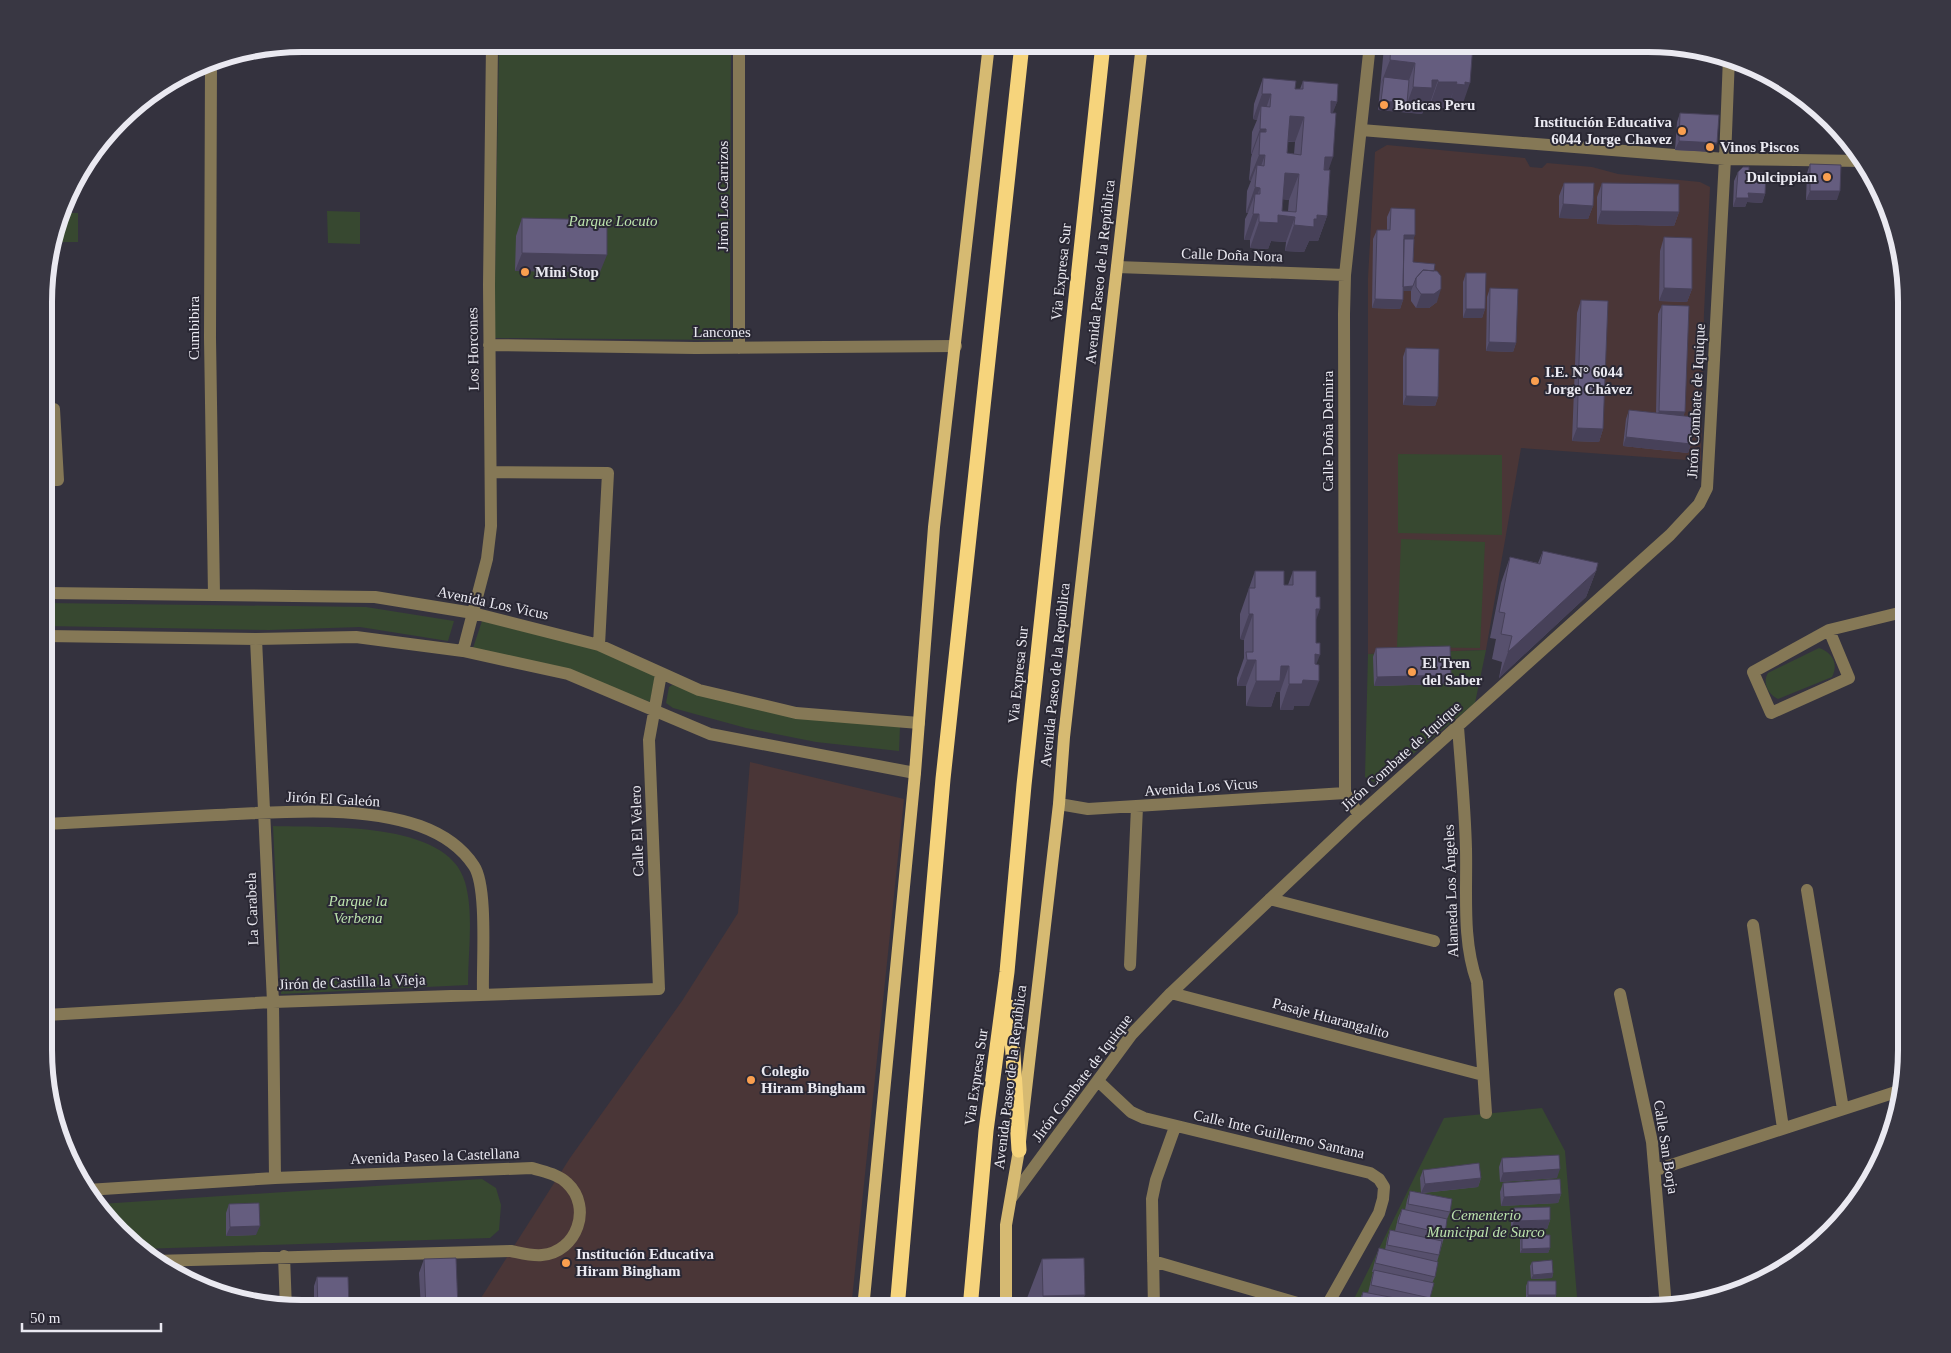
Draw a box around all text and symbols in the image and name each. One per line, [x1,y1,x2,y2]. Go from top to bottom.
place label: Boticas Peru [1394,97,1475,113]
marker: Boticas Peru [1378,99,1390,111]
place label: Institución Educativa 6044 Jorge Chavez [1534,114,1672,147]
marker: Institución Educativa 6044 Jorge Chavez [1676,125,1688,137]
place label: Vinos Piscos [1720,139,1799,155]
street label: Jirón Los Carrizos [715,140,731,251]
marker: Vinos Piscos [1704,141,1716,153]
place label: Dulcippian [1746,169,1818,185]
marker: Dulcippian [1821,171,1833,183]
street label: Avenida Paseo de la República [1082,179,1118,365]
park label: Parque Locuto [567,213,658,229]
street label: Via Expresa Sur [1048,223,1074,321]
street label: Calle Doña Nora [1181,245,1283,265]
place label: Mini Stop [535,264,599,280]
marker: Mini Stop [519,266,531,278]
street label: Cumbibira [186,296,202,360]
street label: Los Horcones [464,307,482,391]
street label: Jirón Combate de Iquique [1684,323,1708,479]
street label: Lancones [693,324,751,340]
place label: I.E. N° 6044 Jorge Chávez [1545,364,1632,397]
street label: Calle Doña Delmira [1320,370,1336,491]
marker: I.E. N° 6044 Jorge Chávez [1529,375,1541,387]
street label: Avenida Paseo de la República [1037,582,1073,768]
street label: Avenida Los Vicus [436,583,550,623]
street label: Via Expresa Sur [1005,626,1031,724]
place label: El Tren del Saber [1422,655,1483,688]
marker: El Tren del Saber [1406,666,1418,678]
street label: Jirón Combate de Iquique [1338,698,1464,814]
street label: Avenida Los Vicus [1144,775,1258,799]
street label: Calle El Velero [627,785,647,877]
street label: Jirón El Galeón [286,789,381,809]
street label: Alameda Los Ángeles [1441,824,1461,958]
street label: La Carabela [243,872,261,946]
park label: Parque la Verbena [327,893,388,926]
street label: Jirón de Castilla la Vieja [278,971,426,993]
street label: Avenida Paseo de la República [991,984,1029,1170]
street label: Pasaje Huarangalito [1271,995,1391,1041]
street label: Jirón Combate de Iquique [1029,1011,1135,1145]
street label: Via Expresa Sur [961,1028,991,1126]
place label: Colegio Hiram Bingham [761,1063,866,1096]
marker: Colegio Hiram Bingham [745,1074,757,1086]
street label: Calle San Borja [1651,1099,1681,1195]
street label: Calle Inte Guillermo Santana [1192,1106,1367,1162]
street label: Avenida Paseo la Castellana [350,1145,520,1167]
park label: Cementerio Municipal de Surco [1426,1207,1545,1240]
place label: Institución Educativa Hiram Bingham [576,1246,714,1279]
marker: Institución Educativa Hiram Bingham [560,1257,572,1269]
scale bar [22,1300,161,1332]
text: 50 m [30,1310,61,1326]

